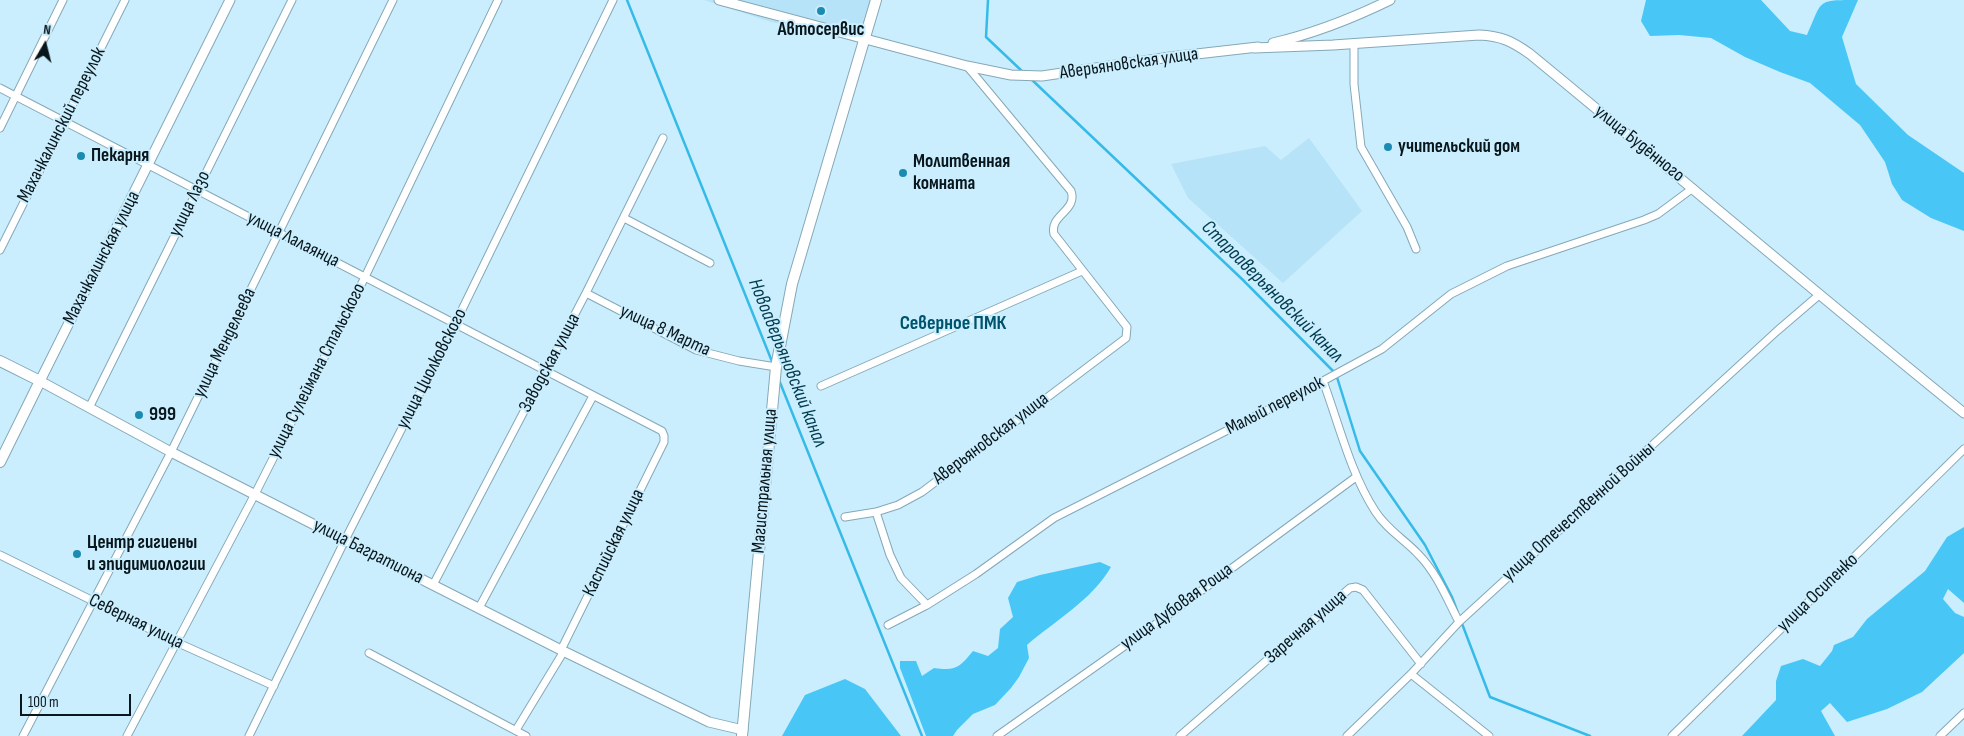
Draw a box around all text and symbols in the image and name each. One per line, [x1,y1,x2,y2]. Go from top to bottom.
marker: Автосервис [815,5,827,17]
place label: Автосервис [778,19,864,41]
north arrow [20,20,70,70]
text: N [42,21,52,39]
street label: Аверьяновская улица [1058,43,1200,85]
street label: Махачкалинский переулок [13,44,111,206]
street label: улица Будённого [1589,101,1689,187]
place label: учительский дом [1398,136,1520,158]
marker: учительский дом [1382,141,1394,153]
place label: Пекарня [91,145,149,167]
marker: Пекарня [75,150,87,162]
place label: Молитвенная комната [913,151,1010,195]
street label: улица Лазо [164,167,216,241]
marker: Молитвенная комната [897,167,909,179]
street label: Махачкалинская улица [58,187,146,329]
street label: улица Лалаянца [243,207,343,273]
water label: Староаверьяновский канал [1196,216,1348,368]
water label: Новоаверьяновский канал [742,275,832,451]
street label: улица Сулеймана Стальского [263,280,371,462]
street label: улица Менделеева [189,284,261,402]
street label: улица 8 Марта [616,300,714,362]
street label: улица Циолковского [392,305,472,433]
street label: Заводская улица [514,310,586,416]
district label: Северное ПМК [900,312,1006,336]
street label: Малый переулок [1222,372,1328,440]
street label: Аверьяновская улица [928,388,1054,490]
place label: 999 [149,404,176,426]
street label: Магистральная улица [747,408,783,554]
marker: 999 [133,409,145,421]
street label: улица Отечественной Войны [1498,437,1660,587]
street label: Каспийская улица [578,485,650,601]
street label: улица Багратиона [309,514,427,590]
place label: Центр гигиены и эпидимиологии [87,532,206,576]
marker: Центр гигиены и эпидимиологии [71,548,83,560]
street label: улица Осипенко [1773,549,1863,637]
street label: улица Дубовая Роща [1116,559,1238,655]
street label: Заречная улица [1260,585,1352,669]
street label: Северная улица [85,589,187,655]
scale bar [22,684,134,716]
text: 100 m [28,693,59,712]

